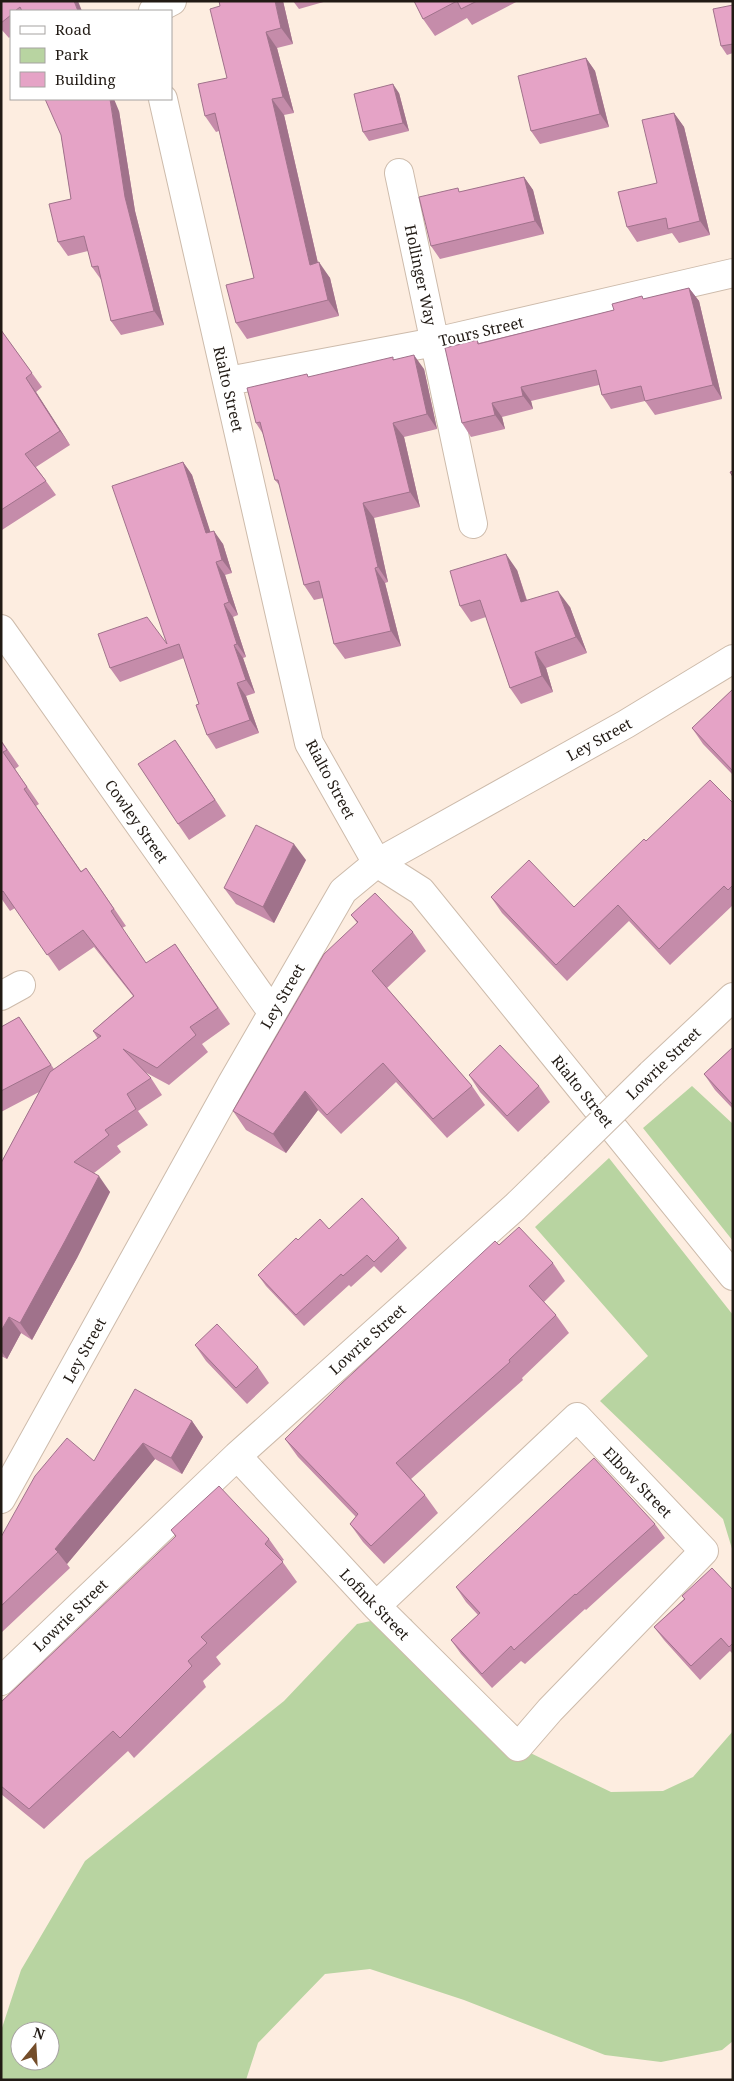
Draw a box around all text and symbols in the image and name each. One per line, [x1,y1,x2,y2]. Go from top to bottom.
legend [10,10,172,100]
text: Road [55,19,91,39]
text: Park [55,44,89,64]
text: Building [55,69,116,89]
street label: Hollinger Way [401,223,442,328]
street label: Tours Street [437,312,525,350]
street label: Rialto Street [209,344,249,434]
street label: Ley Street [563,713,635,765]
street label: Rialto Street [302,736,360,822]
street label: Cowley Street [101,775,173,867]
street label: Ley Street [255,960,309,1032]
street label: Lowrie Street [621,1022,705,1104]
street label: Rialto Street [548,1051,618,1131]
street label: Lowrie Street [324,1299,410,1379]
street label: Ley Street [58,1314,110,1386]
street label: Elbow Street [599,1442,677,1522]
street label: Lofink Street [336,1564,414,1644]
street label: Lowrie Street [28,1574,112,1656]
north arrow [10,2021,60,2071]
text: N [31,2022,47,2044]

